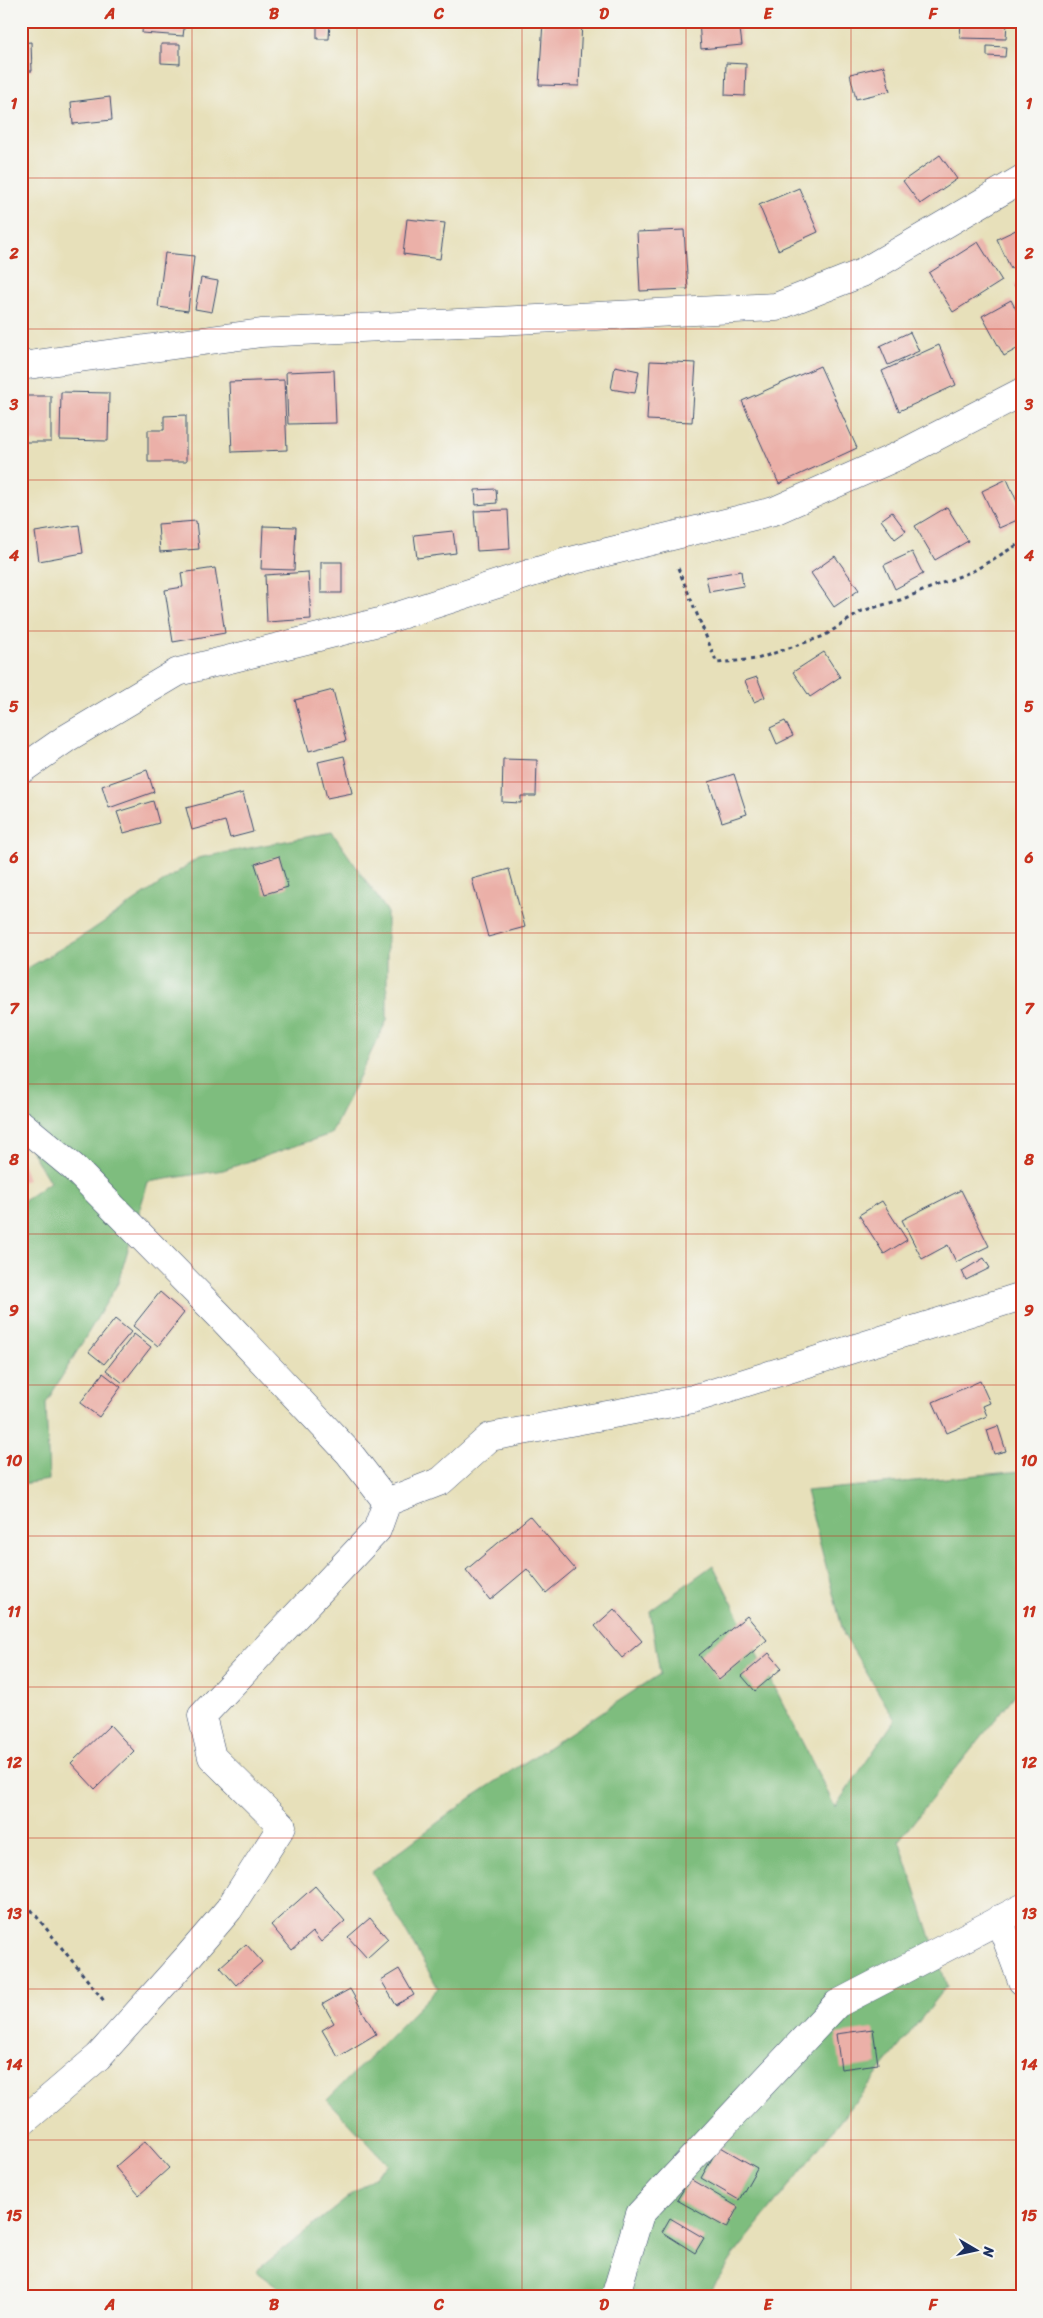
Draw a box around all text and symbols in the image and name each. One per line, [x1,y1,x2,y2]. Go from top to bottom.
text: A [104,0,115,28]
text: B [269,0,280,28]
text: C [433,0,445,28]
text: D [599,0,609,28]
text: E [764,0,774,28]
text: F [928,0,939,28]
text: 1 [11,89,18,118]
text: 1 [1026,89,1033,118]
text: 2 [8,239,19,268]
text: 2 [1023,239,1034,268]
text: 3 [9,390,19,419]
text: 3 [1024,390,1034,419]
text: 4 [8,541,19,570]
text: 4 [1023,541,1034,570]
text: 5 [9,692,19,721]
text: 5 [1024,692,1034,721]
text: 6 [8,843,19,872]
text: 6 [1023,843,1034,872]
text: 7 [9,994,20,1023]
text: 7 [1024,994,1035,1023]
text: 8 [8,1145,19,1174]
text: 8 [1023,1145,1034,1174]
text: 9 [9,1296,19,1325]
text: 9 [1024,1296,1034,1325]
text: 10 [6,1446,22,1475]
text: 10 [1021,1446,1037,1475]
text: 11 [7,1597,21,1626]
text: 11 [1022,1597,1036,1626]
text: 12 [6,1748,23,1777]
text: 12 [1021,1748,1038,1777]
text: 13 [6,1899,22,1928]
text: 13 [1021,1899,1037,1928]
text: 14 [6,2050,22,2079]
text: 14 [1021,2050,1037,2079]
text: 15 [6,2201,23,2230]
text: 15 [1021,2201,1038,2230]
north arrow [950,2226,1000,2276]
text: N [975,2244,1002,2259]
text: A [104,2290,115,2318]
text: B [269,2290,280,2318]
text: C [433,2290,445,2318]
text: D [599,2290,609,2318]
text: E [764,2290,774,2318]
text: F [928,2290,939,2318]

